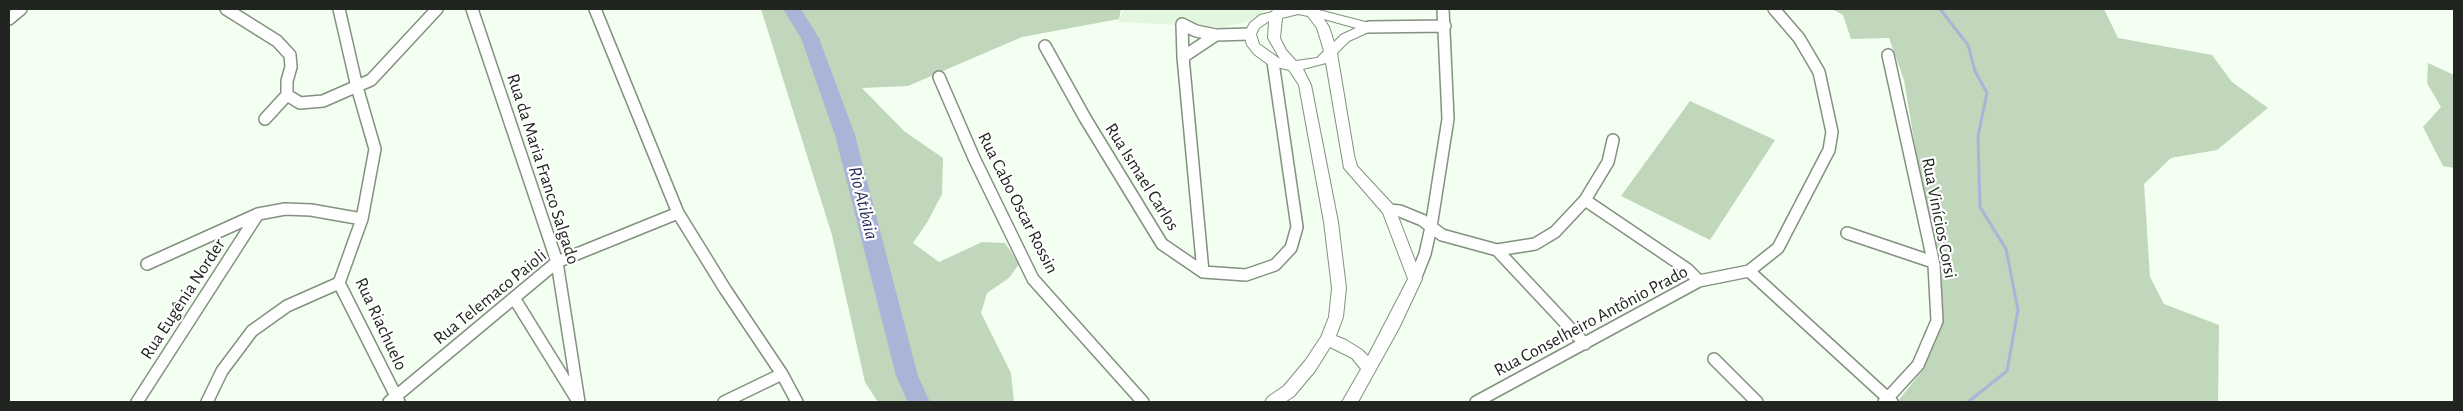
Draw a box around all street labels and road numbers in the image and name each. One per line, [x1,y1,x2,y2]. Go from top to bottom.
street label: Rua da Maria Franco Salgado [502,71,584,267]
street label: Rua Ismael Carlos [1100,119,1184,235]
street label: Rua Cabo Oscar Rossin [973,129,1063,277]
street label: Rua Vinícios Corsi [1917,156,1961,280]
street label: Rua Eugênia Norder [136,235,230,363]
street label: Rua Telemaco Paioli [429,245,551,349]
street label: Rua Conselheiro Antônio Prado [1490,261,1692,381]
street label: Rua Riachuelo [350,274,412,374]

